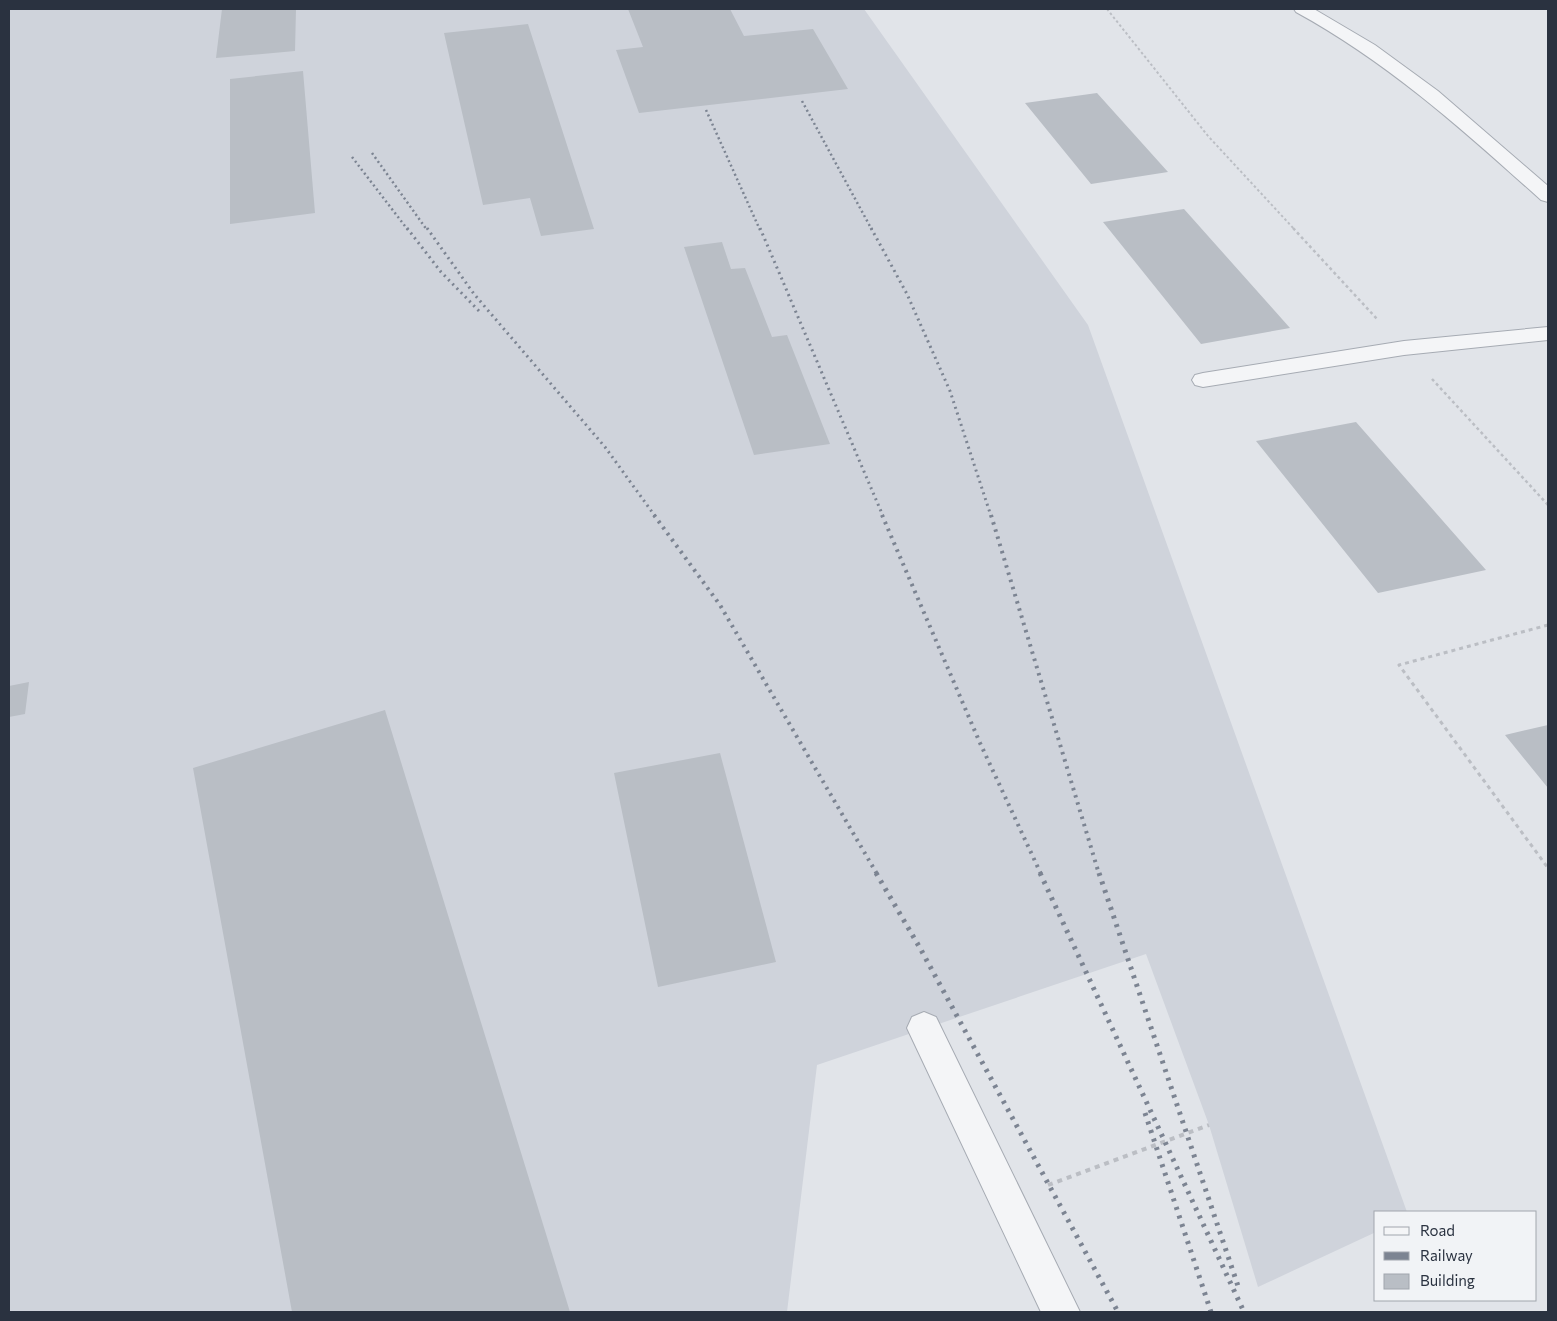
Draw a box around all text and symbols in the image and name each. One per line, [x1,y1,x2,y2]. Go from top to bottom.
legend [1374,1211,1537,1301]
text: Road [1420,1221,1455,1239]
text: Railway [1420,1246,1473,1264]
text: Building [1420,1271,1475,1289]

